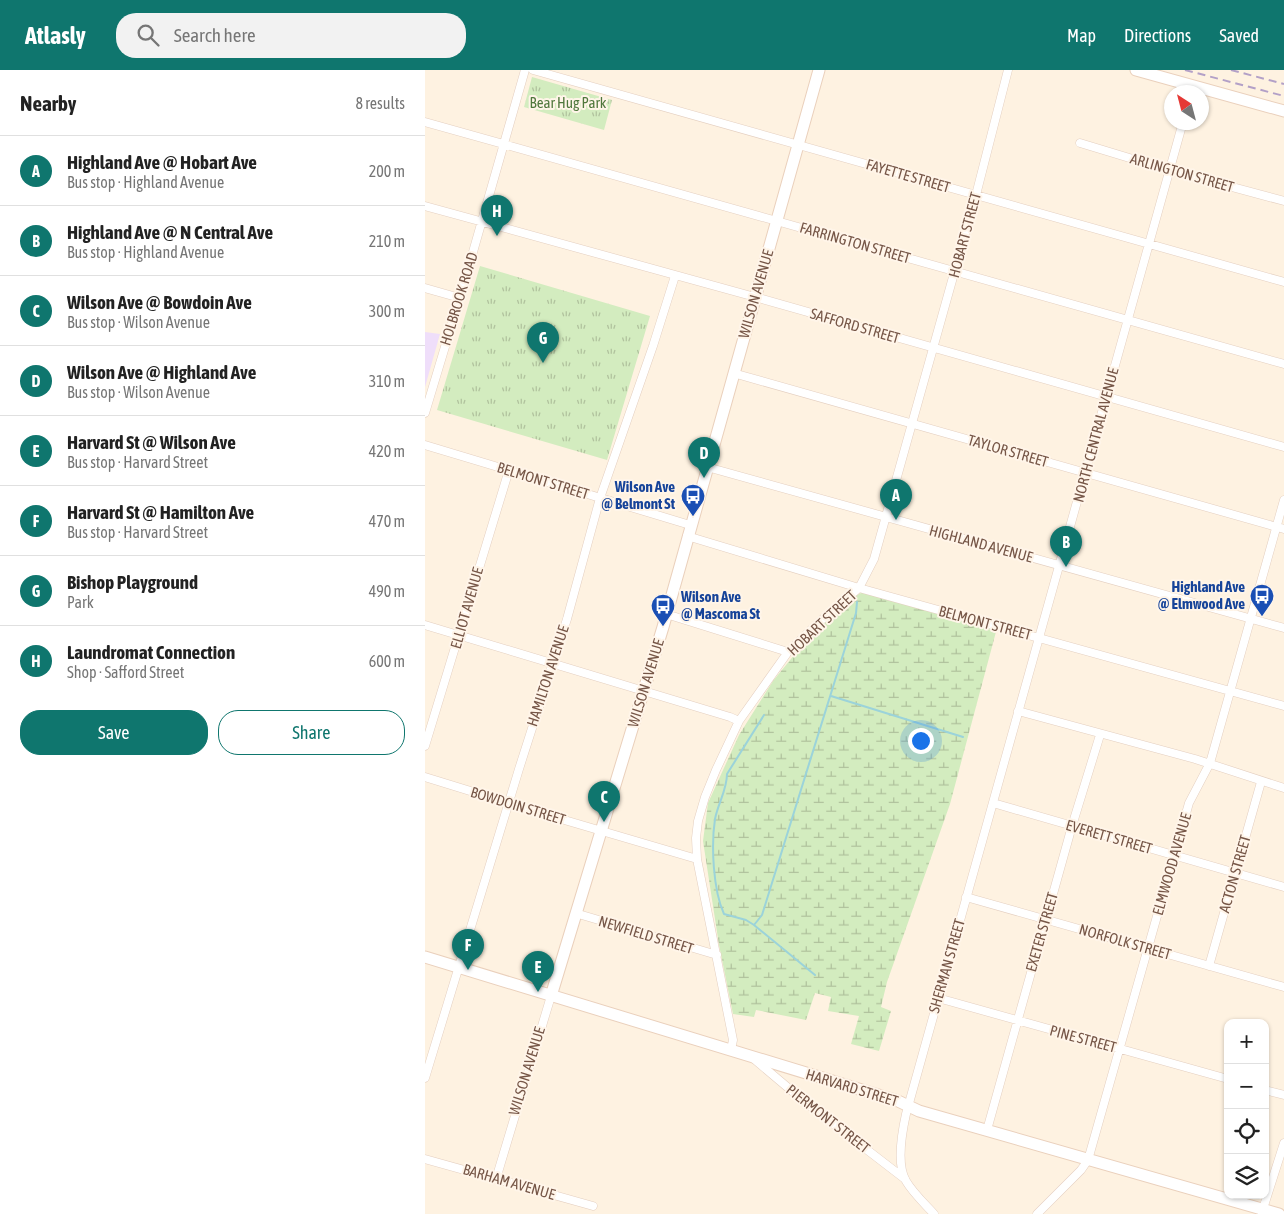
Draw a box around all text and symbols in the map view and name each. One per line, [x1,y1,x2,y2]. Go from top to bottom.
search box [116,13,466,58]
icon: search [134,21,162,49]
text: Atlasly [25,22,86,49]
text: Search here [174,24,256,46]
text: Map [1067,25,1096,46]
text: Directions [1124,25,1191,46]
text: Saved [1219,25,1259,46]
north arrow [1164,85,1209,130]
text: Nearby [20,91,76,115]
text: 8 results [355,94,405,112]
park label: Bear Hug Park [530,94,607,111]
street label: ARLINGTON STREET [1128,150,1236,196]
text: Highland Ave @ Hobart Ave [67,151,257,173]
street label: FAYETTE STREET [864,155,953,196]
text: A [32,162,40,180]
text: 200 m [369,162,405,180]
text: Bus stop · Highland Avenue [67,173,224,191]
street label: HOBART STREET [945,190,984,279]
pin: H [481,195,513,236]
street label: FARRINGTON STREET [798,219,913,267]
text: Highland Ave @ N Central Ave [67,221,273,243]
text: B [32,232,40,250]
text: 210 m [369,232,405,250]
text: Bus stop · Highland Avenue [67,243,224,261]
street label: WILSON AVENUE [735,247,776,340]
street label: HOLBROOK ROAD [436,250,481,347]
text: Wilson Ave @ Bowdoin Ave [67,291,252,313]
text: C [32,302,40,320]
text: 300 m [369,302,405,320]
street label: SAFFORD STREET [808,305,902,347]
text: Bus stop · Wilson Avenue [67,313,210,331]
pin: G [527,322,559,363]
text: Wilson Ave @ Highland Ave [67,361,256,383]
street label: NORTH CENTRAL AVENUE [1069,365,1122,504]
text: D [32,372,40,390]
text: 310 m [369,372,405,390]
text: Bus stop · Wilson Avenue [67,383,210,401]
text: Harvard St @ Wilson Ave [67,431,236,453]
street label: TAYLOR STREET [966,431,1051,470]
pin: D [688,437,720,478]
text: E [33,442,39,460]
text: 420 m [369,442,405,460]
text: Bus stop · Harvard Street [67,453,208,471]
street label: BELMONT STREET [495,458,592,503]
place label: Wilson Ave @ Belmont St [601,478,676,512]
pin: A [880,479,912,520]
bus stop icon: Wilson Ave @ Belmont St [680,483,706,517]
text: Harvard St @ Hamilton Ave [67,501,254,523]
text: F [33,512,39,530]
text: 470 m [369,512,405,530]
street label: HIGHLAND AVENUE [927,522,1035,566]
text: Bus stop · Harvard Street [67,523,208,541]
pin: B [1050,526,1082,567]
street label: ELLIOT AVENUE [447,565,486,650]
text: Bishop Playground [67,571,198,593]
place label: Highland Ave @ Elmwood Ave [1158,578,1245,612]
text: G [32,582,40,600]
text: 490 m [369,582,405,600]
bus stop icon: Highland Ave @ Elmwood Ave [1249,583,1275,617]
street label: HOBART STREET [784,586,860,659]
place label: Wilson Ave @ Mascoma St [680,588,761,622]
text: Park [67,593,94,611]
bus stop icon: Wilson Ave @ Mascoma St [650,593,676,627]
street label: BELMONT STREET [937,602,1034,643]
street label: HAMILTON AVENUE [523,623,572,729]
street label: WILSON AVENUE [624,636,667,729]
text: Laundromat Connection [67,641,235,663]
text: H [31,652,41,670]
text: 600 m [369,652,405,670]
text: Shop · Safford Street [67,663,184,681]
button: Save [20,710,208,755]
button: Share [218,710,405,755]
your location [908,728,934,754]
pin: C [588,781,620,822]
street label: BOWDOIN STREET [469,783,568,828]
street label: ELMWOOD AVENUE [1149,810,1194,917]
street label: EVERETT STREET [1064,816,1155,857]
street label: ACTON STREET [1215,833,1254,915]
street label: EXETER STREET [1022,890,1061,974]
street label: NEWFIELD STREET [597,912,696,957]
street label: SHERMAN STREET [925,917,968,1015]
street label: NORFOLK STREET [1077,920,1173,963]
pin: F [452,929,484,970]
pin: E [522,951,554,992]
map controls [1224,1019,1269,1199]
button: + [1224,1019,1269,1064]
street label: PINE STREET [1048,1021,1119,1056]
street label: WILSON AVENUE [505,1024,548,1117]
button: − [1224,1064,1269,1109]
street label: HARVARD STREET [804,1065,901,1110]
street label: PIERMONT STREET [783,1081,874,1157]
button: locate [1224,1109,1269,1154]
button: layers [1224,1154,1269,1199]
street label: BARHAM AVENUE [461,1160,558,1203]

